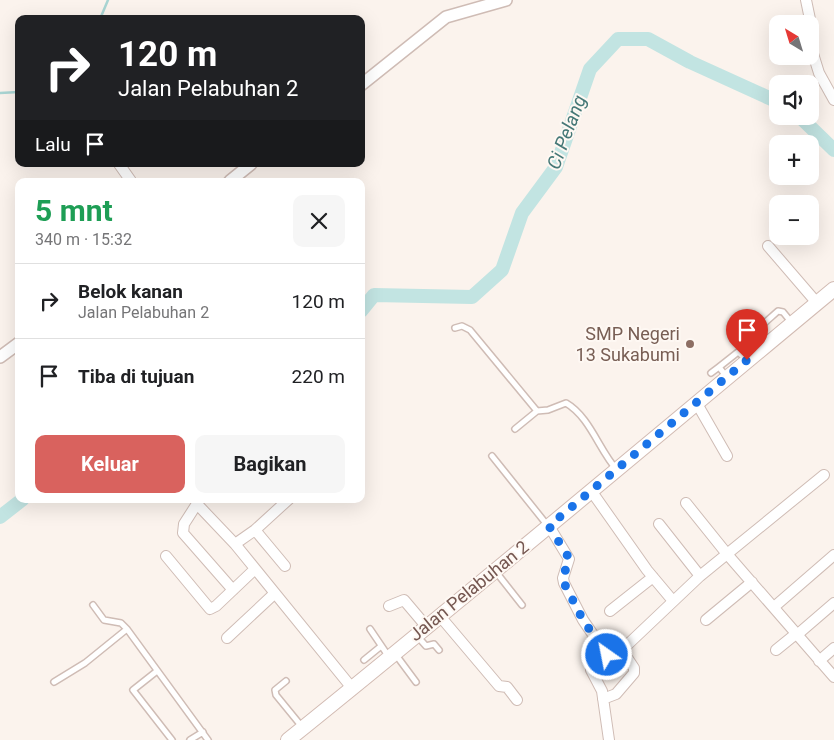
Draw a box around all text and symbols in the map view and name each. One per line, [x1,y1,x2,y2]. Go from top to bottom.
north arrow [769,15,819,65]
map controls [769,15,819,245]
text: 120 m [118,34,217,75]
icon: right [35,35,100,100]
button: sound [769,75,819,125]
text: Jalan Pelabuhan 2 [118,76,298,101]
water label: Ci Pelang [542,92,591,172]
icon: arrive [81,130,109,158]
text: Lalu [35,133,71,156]
button: + [769,135,819,185]
text: 5 mnt [35,193,113,228]
button: close [293,195,345,247]
button: − [769,195,819,245]
text: 340 m · 15:32 [35,230,132,249]
text: Belok kanan [78,280,183,303]
icon: right [35,287,63,315]
text: 120 m [292,290,345,313]
text: Jalan Pelabuhan 2 [78,303,209,322]
pin [726,309,768,360]
icon: arrive [733,316,761,344]
place label: SMP Negeri 13 Sukabumi [576,323,680,365]
marker: SMP Negeri 13 Sukabumi [684,338,696,350]
icon: arrive [35,362,63,390]
text: Tiba di tujuan [78,365,194,388]
text: 220 m [292,365,345,388]
button: Keluar [35,435,185,493]
button: Bagikan [195,435,345,493]
street label: Jalan Pelabuhan 2 [405,536,533,645]
position arrow [580,628,632,680]

